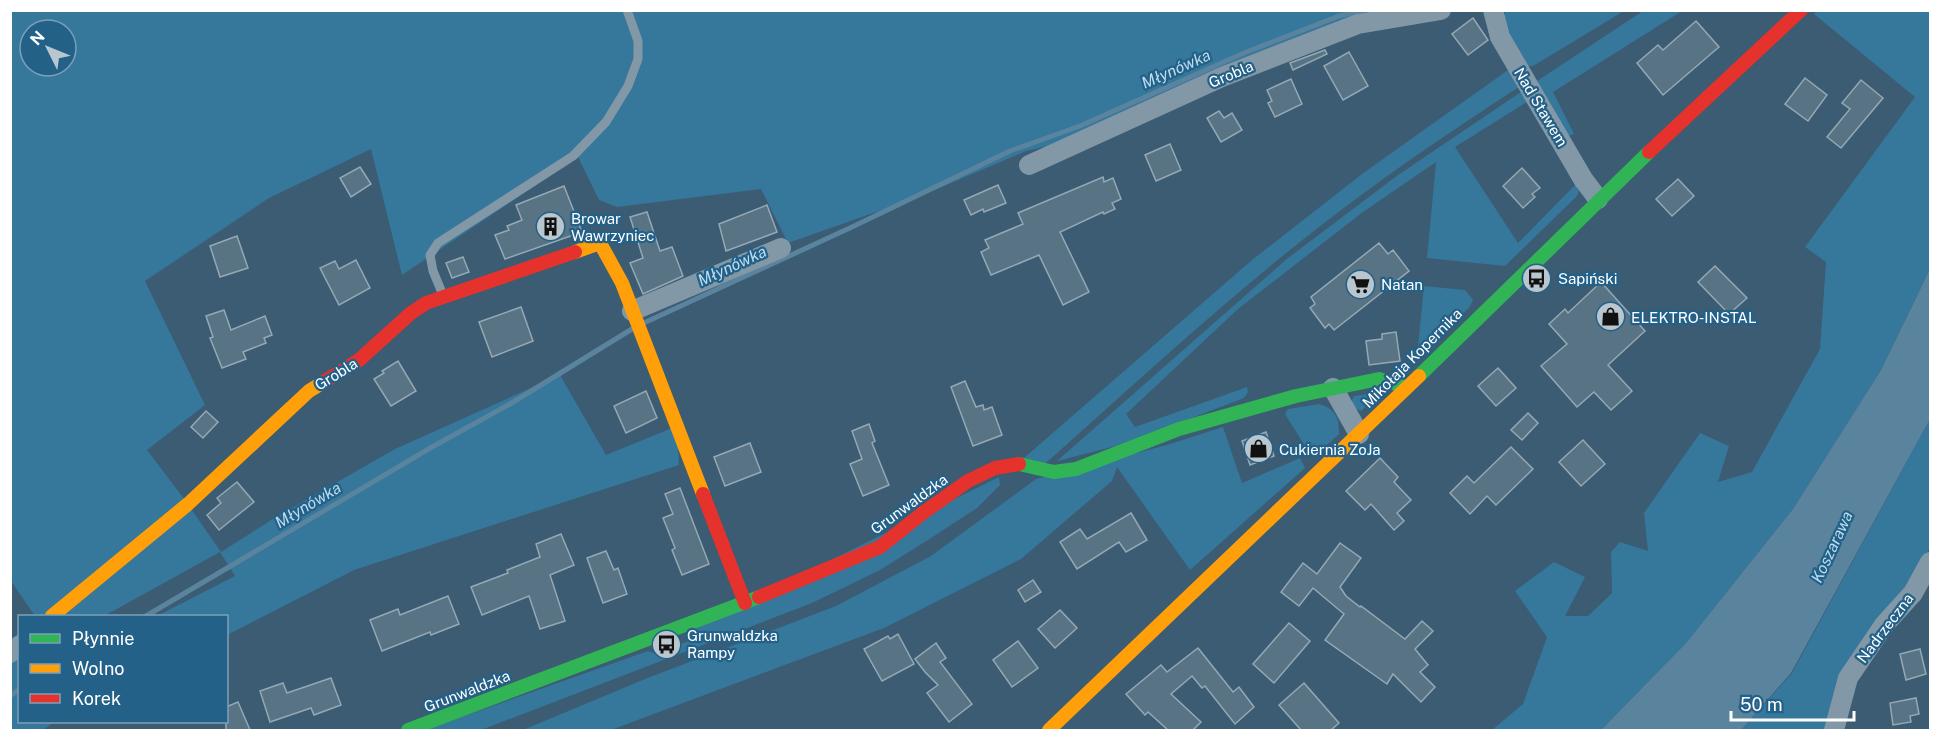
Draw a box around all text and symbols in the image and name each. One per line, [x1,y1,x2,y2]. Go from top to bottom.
north arrow [18,18,78,78]
text: N [26,27,49,49]
water label: Młynówka [1138,45,1214,93]
street label: Grobla [1206,57,1256,91]
street label: Nad Stawem [1511,65,1571,149]
place label: Browar Wawrzyniec [571,210,655,244]
building icon: Browar Wawrzyniec [534,211,566,243]
water label: Młynówka [695,242,769,290]
bus stop icon: Sapiński [1521,262,1553,294]
supermarket icon: Natan [1344,268,1376,300]
place label: Sapiński [1558,270,1617,287]
place label: Natan [1381,276,1423,293]
shop icon: ELEKTRO-INSTAL [1594,301,1626,333]
street label: Mikołaja Kopernika [1359,305,1465,411]
place label: ELEKTRO-INSTAL [1631,309,1757,326]
street label: Grobla [312,354,360,394]
shop icon: Cukiernia ZoJa [1242,433,1274,465]
place label: Cukiernia ZoJa [1279,441,1381,458]
street label: Grunwaldzka [867,470,951,538]
water label: Młynówka [272,478,344,532]
water label: Koszarawa [1807,508,1857,586]
street label: Nadrzeczna [1853,590,1917,666]
legend [18,615,228,723]
place label: Grunwaldzka Rampy [687,627,778,661]
text: Płynnie [72,628,135,649]
bus stop icon: Grunwaldzka Rampy [650,628,682,660]
text: Wolno [72,658,124,679]
street label: Grunwaldzka [422,667,512,715]
scale bar [1731,684,1854,722]
text: Korek [72,688,121,709]
text: 50 m [1740,694,1783,715]

